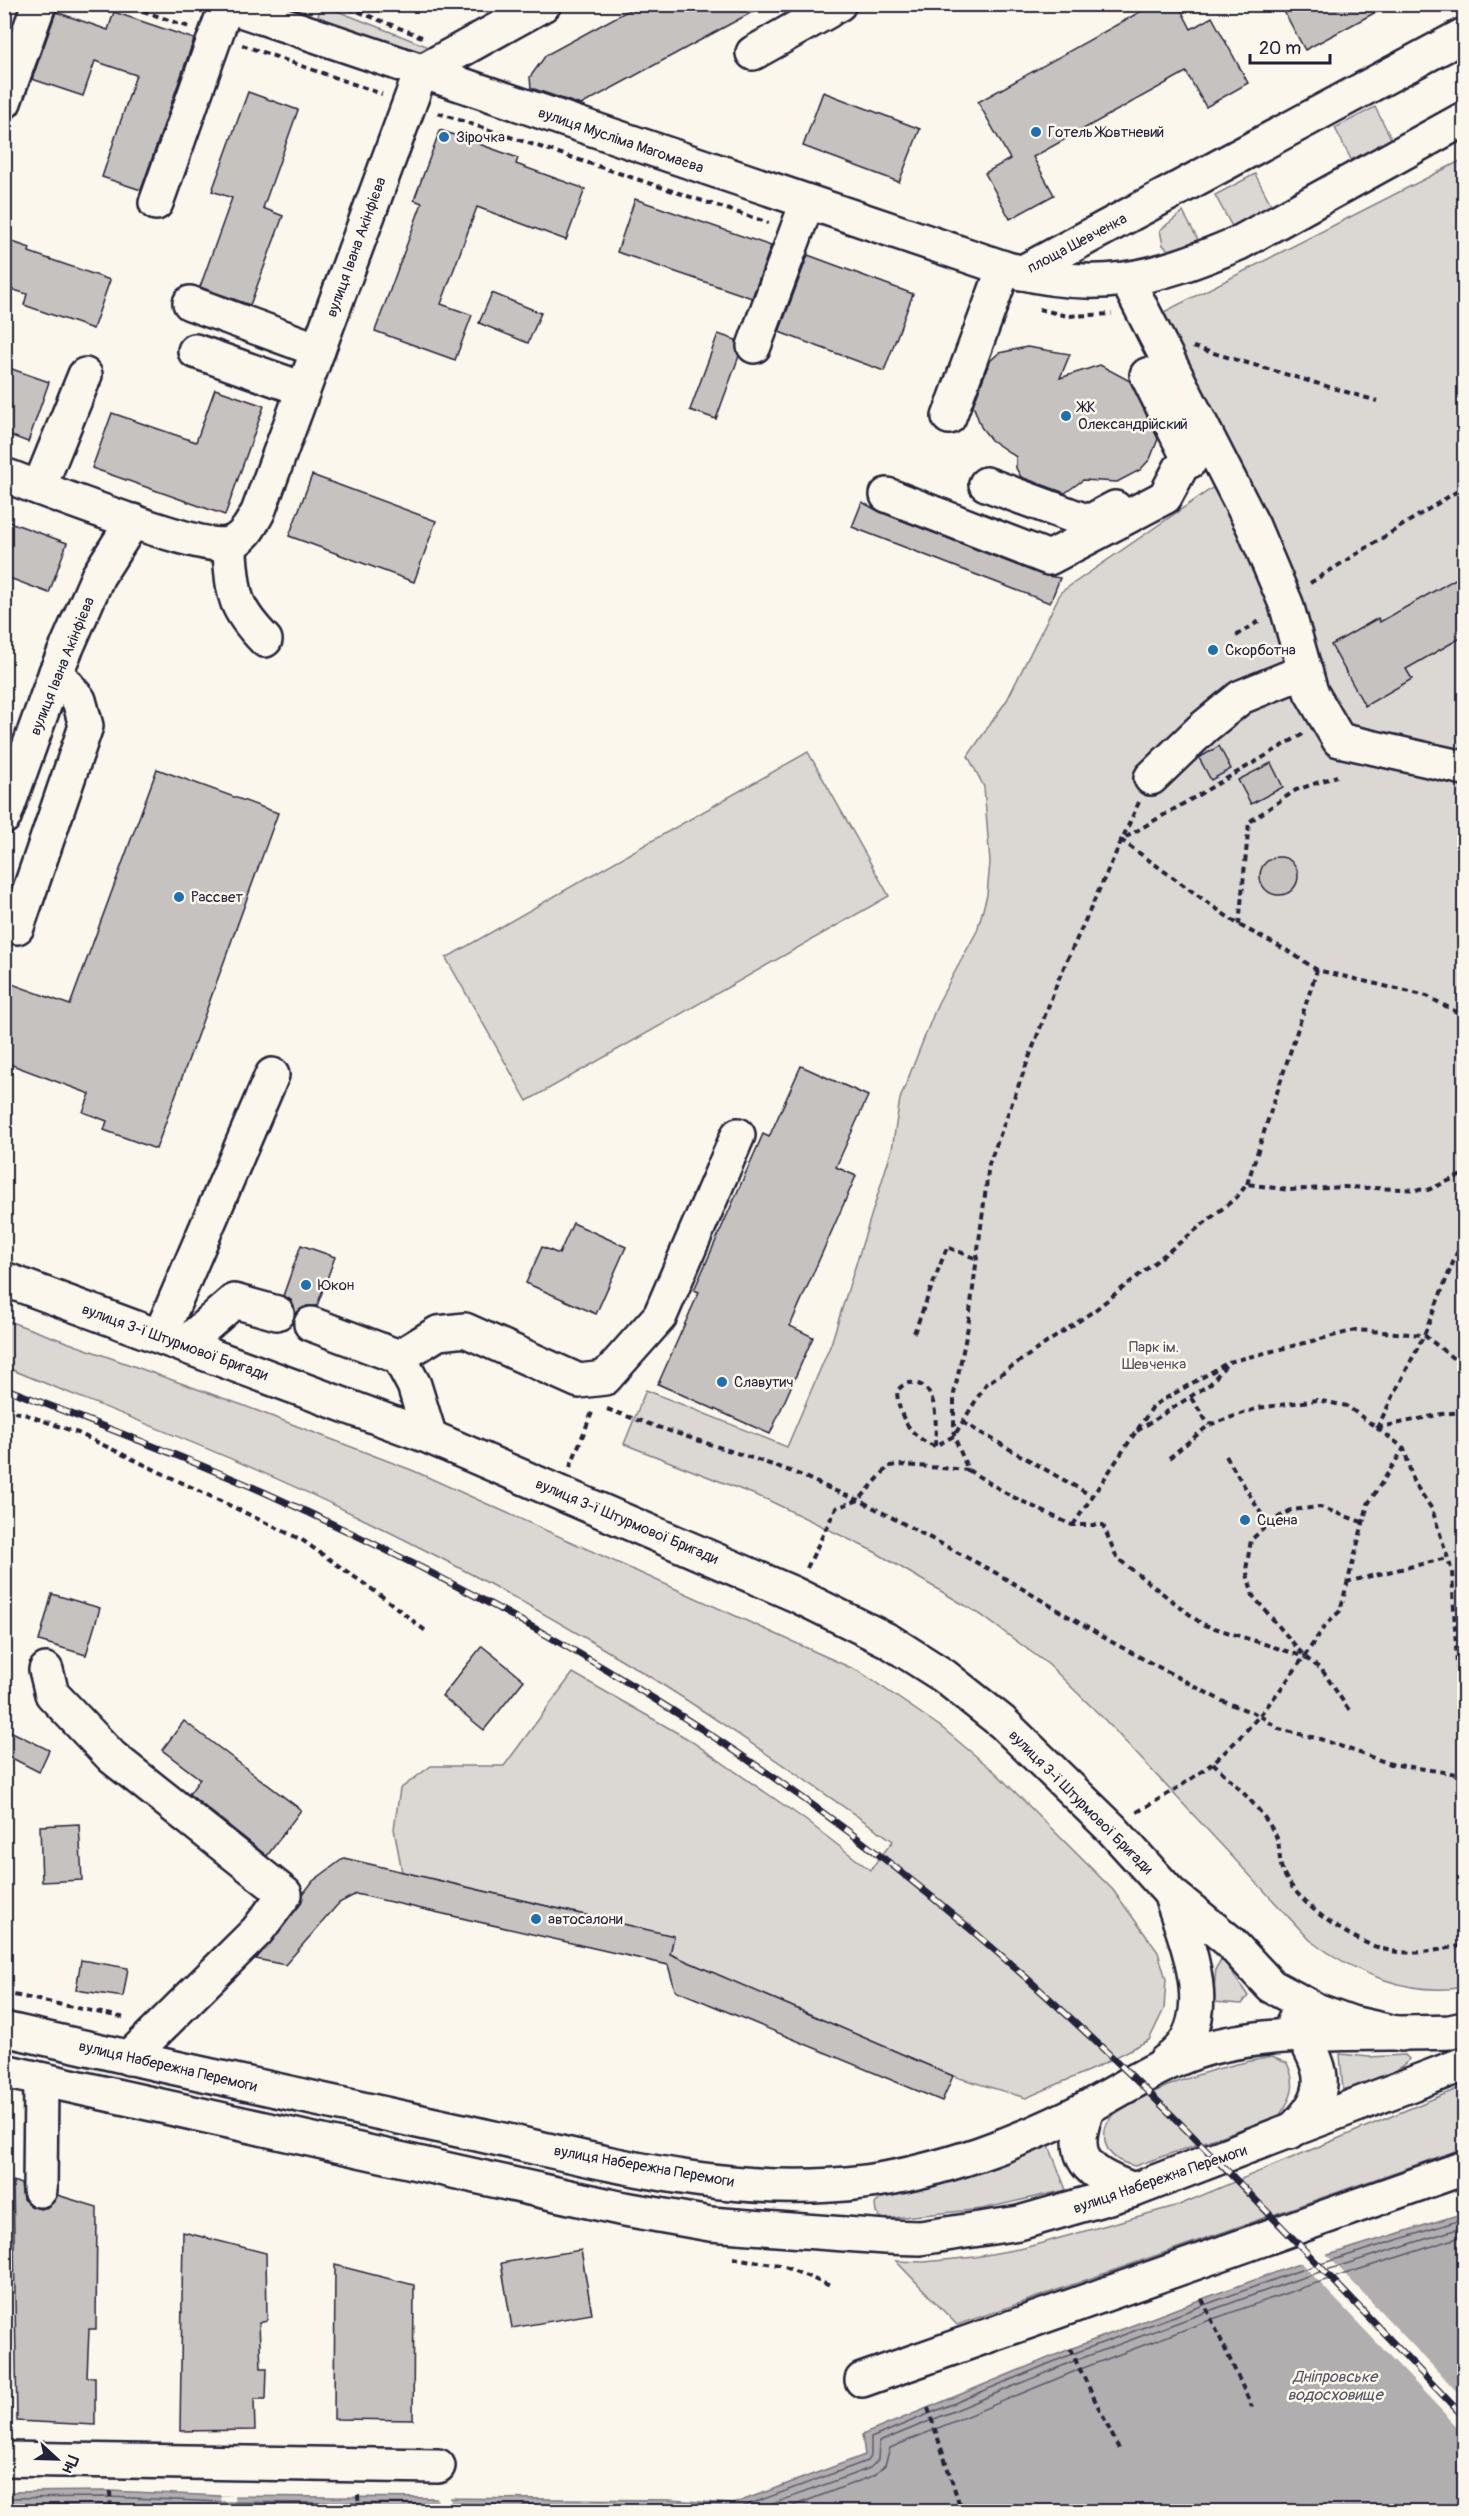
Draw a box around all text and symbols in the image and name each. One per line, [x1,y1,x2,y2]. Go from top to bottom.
scale bar [1250,27,1330,65]
text: 20 m [1259,37,1301,60]
street label: вулиця Мусліма Магомаєва [536,103,706,178]
place label: Готель Жовтневий [1048,123,1164,142]
marker: Готель Жовтневий [1029,125,1043,139]
place label: Зірочка [456,128,505,147]
marker: Зірочка [437,130,451,144]
street label: вулиця Івана Акінфієва [322,175,391,320]
street label: площа Шевченка [1024,209,1130,278]
place label: ЖК Олександрійский [1076,398,1188,434]
marker: ЖК Олександрійский [1059,409,1073,423]
street label: вулиця Івана Акінфієва [26,594,99,738]
place label: Скорботна [1225,641,1296,660]
marker: Скорботна [1206,643,1220,657]
place label: Рассвет [191,888,243,907]
marker: Рассвет [172,890,186,904]
place label: Юкон [318,1276,354,1295]
marker: Юкон [299,1278,313,1292]
street label: вулиця 3-ї Штурмової Бригади [79,1300,271,1385]
park label: Парк iм. Шевченка [1122,1338,1186,1374]
place label: Славутич [734,1373,794,1392]
marker: Славутич [715,1375,729,1389]
street label: вулиця 3-ї Штурмової Бригади [533,1474,721,1569]
place label: Сцена [1257,1511,1298,1530]
marker: Сцена [1238,1513,1252,1527]
street label: вулиця 3-ї Штурмової Бригади [1004,1726,1157,1879]
place label: автосалони [548,1910,623,1929]
marker: автосалони [529,1912,543,1926]
street label: вулиця Набережна Перемоги [77,2037,259,2096]
street label: вулиця Набережна Перемоги [552,2141,736,2192]
street label: вулиця Набережна Перемоги [1071,2141,1250,2218]
water label: Дніпровське водосховище [1287,2367,1385,2405]
north arrow [27,2429,87,2489]
text: Пн [57,2452,83,2476]

